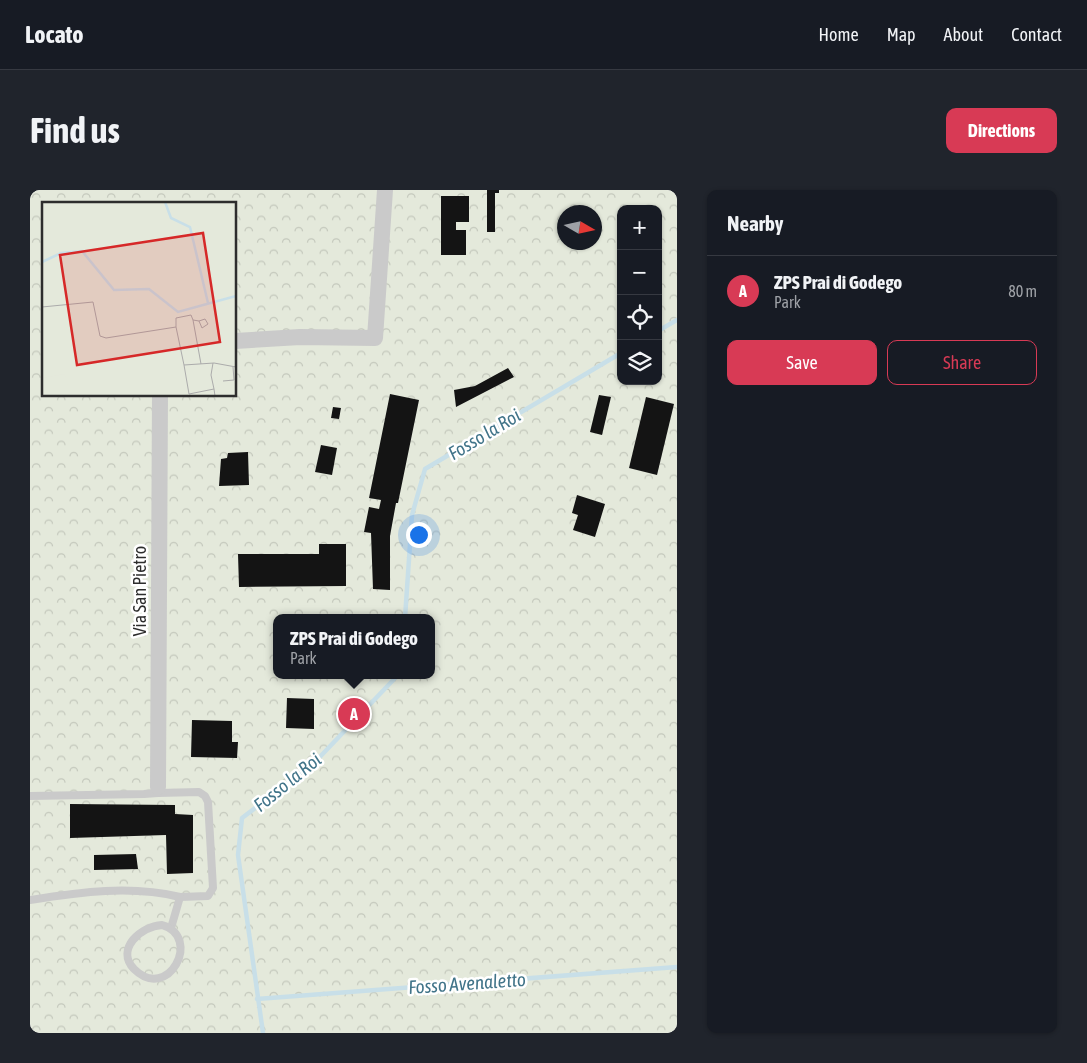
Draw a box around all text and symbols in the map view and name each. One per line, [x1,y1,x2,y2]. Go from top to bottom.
text: Locato [25,21,84,48]
text: Home [819,24,859,45]
text: Map [887,24,916,45]
text: About [944,24,983,45]
text: Contact [1011,24,1062,45]
button: Directions [946,108,1057,153]
text: Find us [30,110,120,150]
inset map [42,202,236,396]
north arrow [557,205,602,250]
map controls [617,205,662,385]
button: + [617,205,662,250]
text: Nearby [727,211,783,235]
button: − [617,250,662,295]
text: ZPS Prai di Godego [774,271,902,293]
text: A [739,282,747,300]
text: 80 m [1008,282,1037,300]
text: Park [774,293,801,311]
button: locate [617,295,662,340]
button: layers [617,340,662,385]
button: Save [727,340,877,385]
button: Share [887,340,1037,385]
water label: Fosso la Roi [444,404,524,464]
your location [406,522,432,548]
street label: Via San Pietro [129,546,150,636]
popup [273,614,435,679]
text: ZPS Prai di Godego [290,627,418,649]
text: Park [290,649,317,667]
pin: A [338,695,370,733]
water label: Fosso la Roi [249,748,325,816]
water label: Fosso Avenaletto [407,968,527,998]

